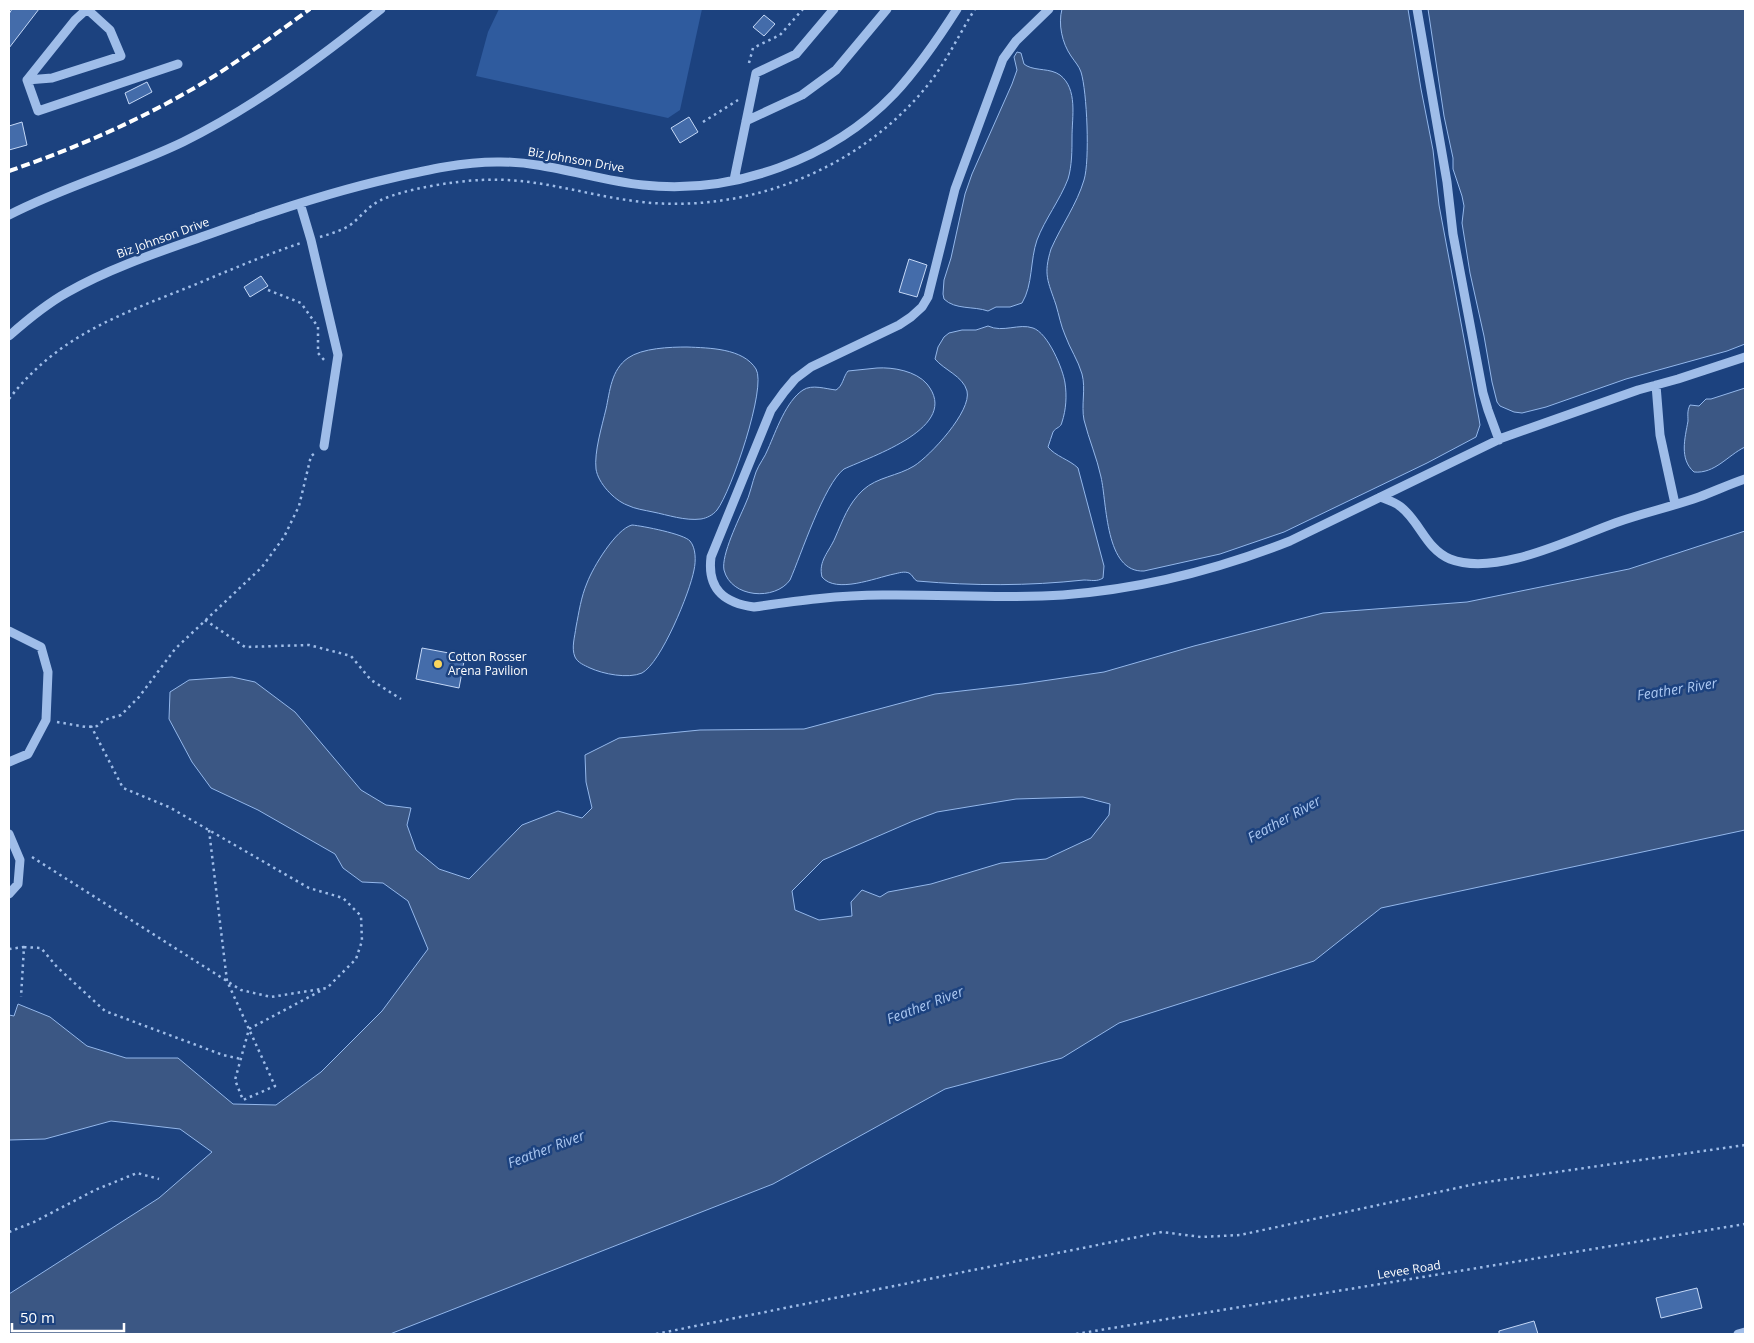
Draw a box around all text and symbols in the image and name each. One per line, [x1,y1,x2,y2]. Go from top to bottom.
street label: Biz Johnson Drive [527,143,626,176]
street label: Biz Johnson Drive [114,213,212,262]
place label: Cotton Rosser Arena Pavilion [448,648,528,679]
marker: Cotton Rosser Arena Pavilion [432,658,444,670]
water label: Feather River [1635,673,1719,704]
water label: Feather River [1244,790,1324,846]
water label: Feather River [884,981,966,1028]
water label: Feather River [505,1125,587,1172]
street label: Levee Road [1376,1256,1442,1283]
scale bar [12,1300,125,1332]
text: 50 m [20,1307,55,1327]

